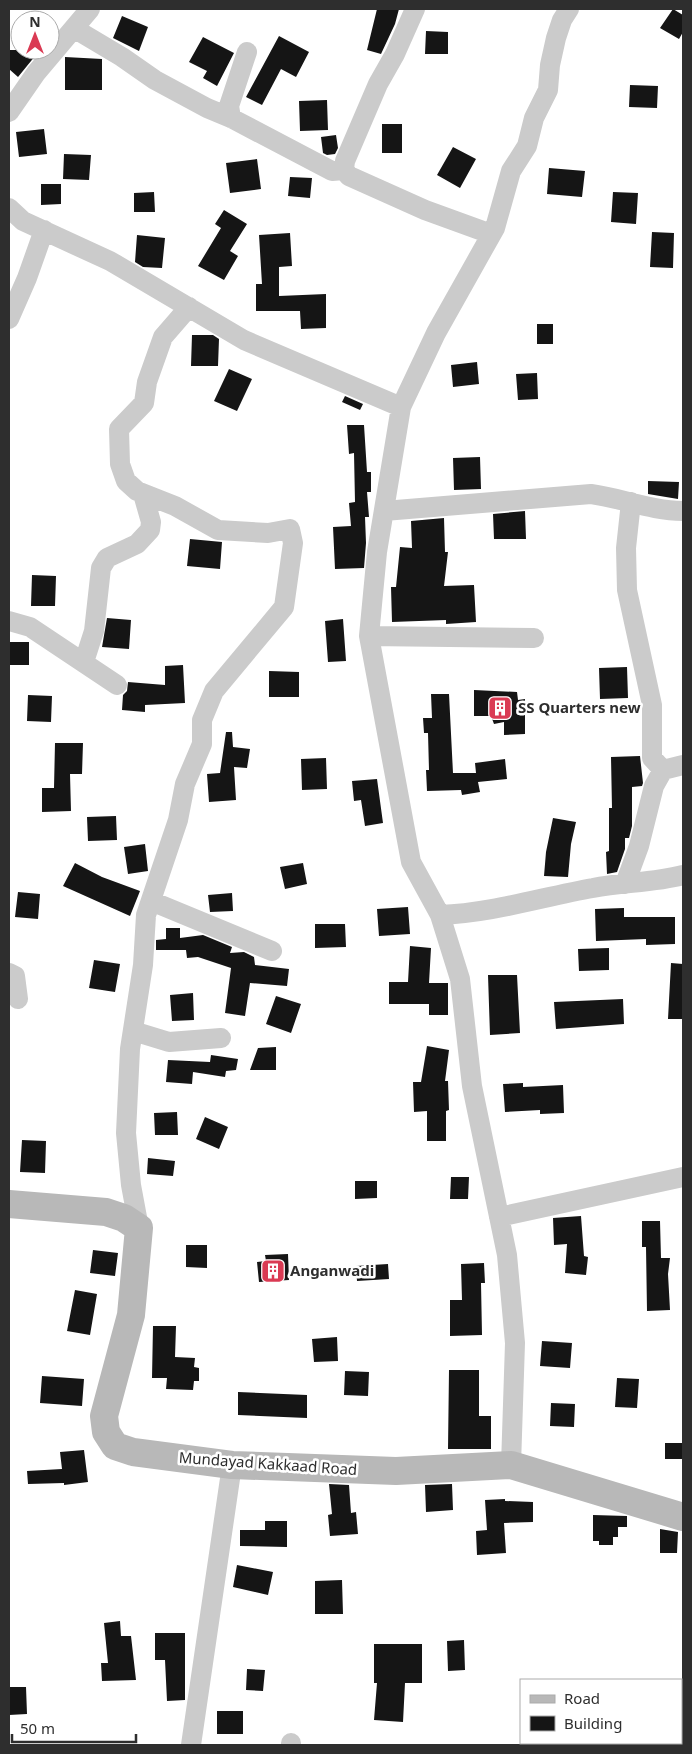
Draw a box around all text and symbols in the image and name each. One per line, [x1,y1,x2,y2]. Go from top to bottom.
north arrow [10,10,60,60]
text: N [29,12,41,31]
building icon: SS Quarters new [487,695,513,721]
place label: SS Quarters new [518,697,641,717]
building icon: Anganwadi [260,1258,286,1284]
place label: Anganwadi [290,1260,374,1280]
street label: Mundayad Kakkaad Road [178,1447,358,1479]
legend [520,1679,682,1744]
text: Road [564,1688,600,1708]
scale bar [12,1712,136,1744]
text: Building [564,1713,622,1733]
text: 50 m [20,1718,55,1738]

